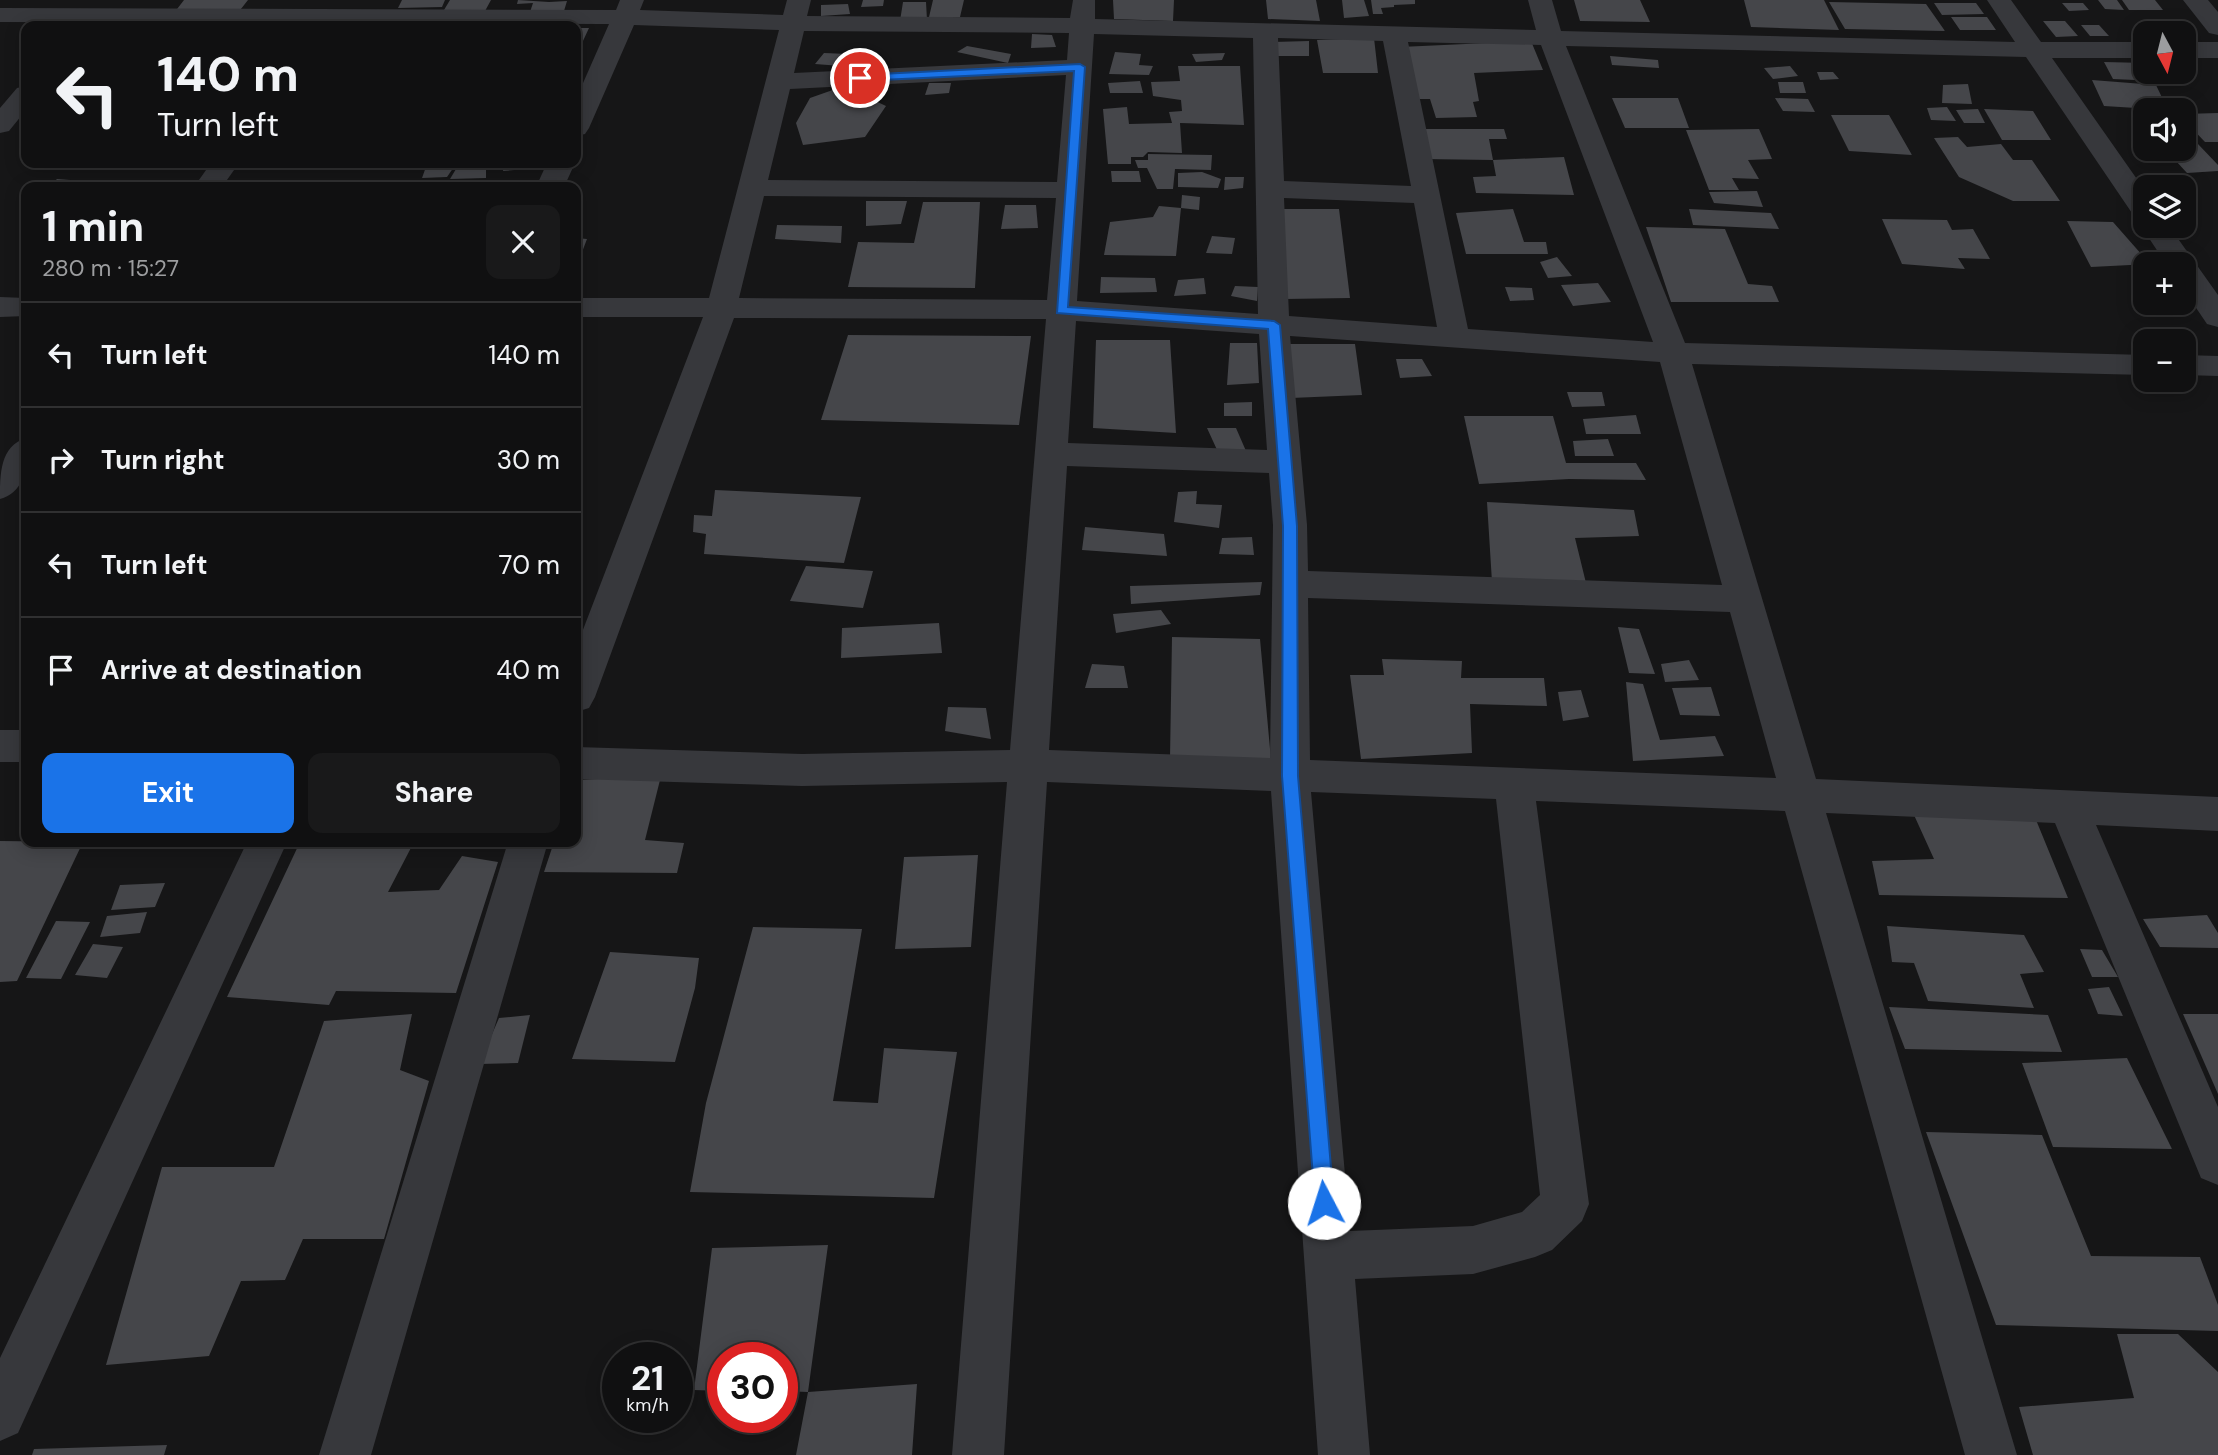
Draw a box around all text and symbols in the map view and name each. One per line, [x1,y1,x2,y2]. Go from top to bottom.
north arrow [2133,21,2196,84]
map controls [2133,21,2196,392]
text: 140 m [157,42,299,106]
pin [830,48,890,108]
icon: left [42,49,133,140]
icon: arrive [841,59,879,97]
button: sound [2133,98,2196,161]
text: Turn left [157,104,279,146]
button: layers [2133,175,2196,238]
text: 1 min [42,199,144,254]
button: close [486,205,560,279]
button: + [2133,252,2196,315]
text: 280 m · 15:27 [42,253,179,283]
button: − [2133,329,2196,392]
icon: left [42,336,80,374]
text: Turn left [101,338,208,372]
text: 140 m [488,338,560,372]
icon: right [42,441,80,479]
text: Turn right [101,443,225,477]
text: 30 m [497,443,560,477]
icon: left [42,546,80,584]
text: Turn left [101,548,208,582]
text: 70 m [499,548,560,582]
icon: arrive [42,651,80,689]
text: Arrive at destination [101,653,362,687]
text: 40 m [496,653,560,687]
button: Exit [42,753,294,833]
button: Share [308,753,560,833]
position arrow [1287,1166,1361,1240]
speed limit sign: 30 [707,1342,798,1433]
text: 21 [631,1355,664,1401]
text: km/h [626,1393,669,1417]

